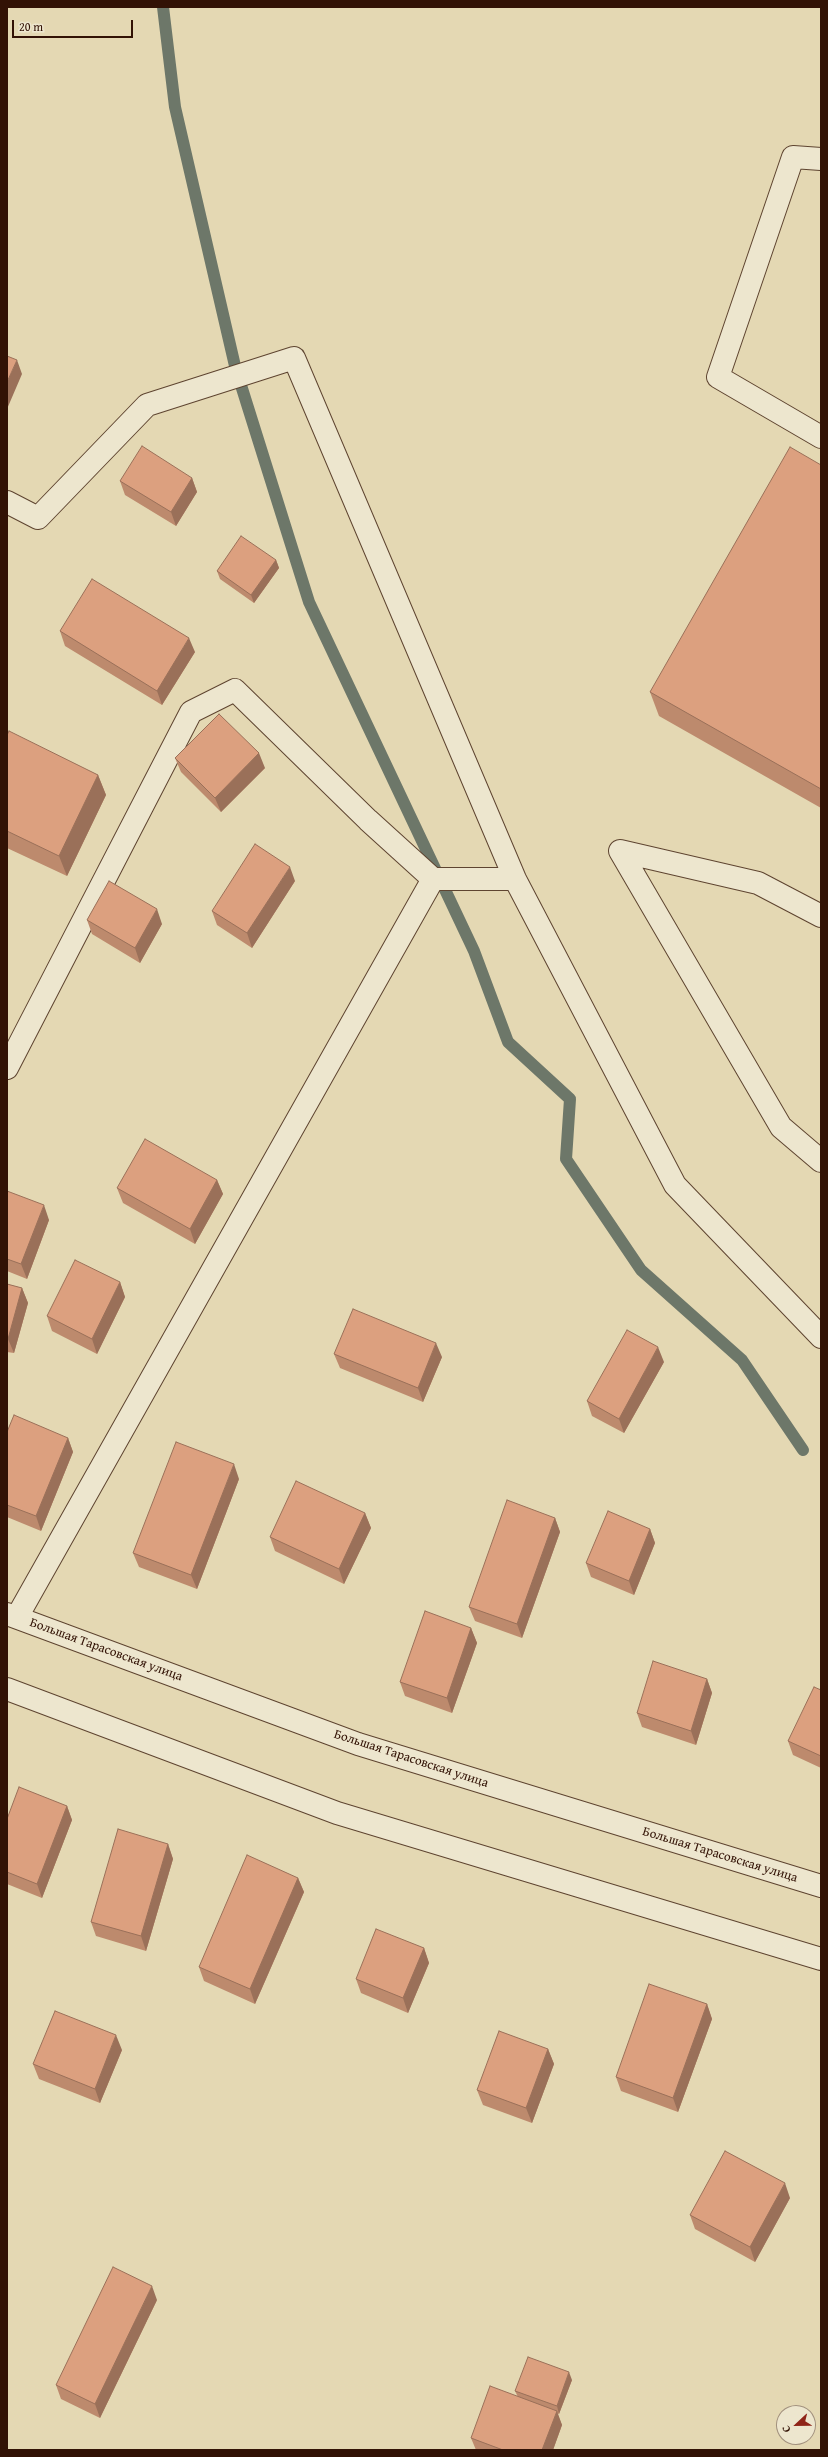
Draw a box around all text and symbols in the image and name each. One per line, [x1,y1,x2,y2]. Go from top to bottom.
scale bar [14,12,135,38]
text: 20 m [19,18,43,35]
street label: Большая Тарасовская улица [27,1615,185,1685]
street label: Большая Тарасовская улица [332,1727,490,1791]
street label: Большая Тарасовская улица [641,1824,799,1886]
north arrow [776,2405,816,2445]
text: С [777,2423,794,2435]

